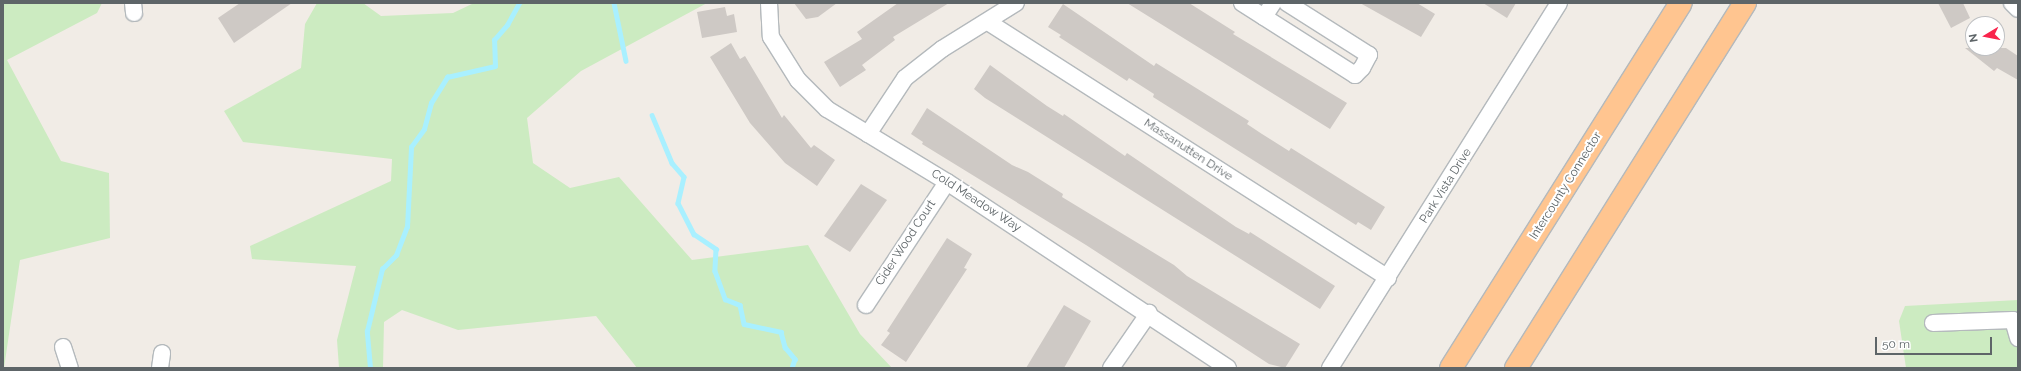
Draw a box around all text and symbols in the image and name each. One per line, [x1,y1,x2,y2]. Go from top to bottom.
north arrow [1965,16,2005,56]
text: N [1967,33,1981,43]
street label: Massanutten Drive [1141,116,1235,184]
street label: Intercounty Connector [1527,129,1605,243]
street label: Park Vista Drive [1417,146,1475,226]
street label: Cold Meadow Way [928,166,1024,236]
street label: Cider Wood Court [873,197,939,289]
scale bar [1877,329,1994,355]
text: 50 m [1882,337,1910,351]

